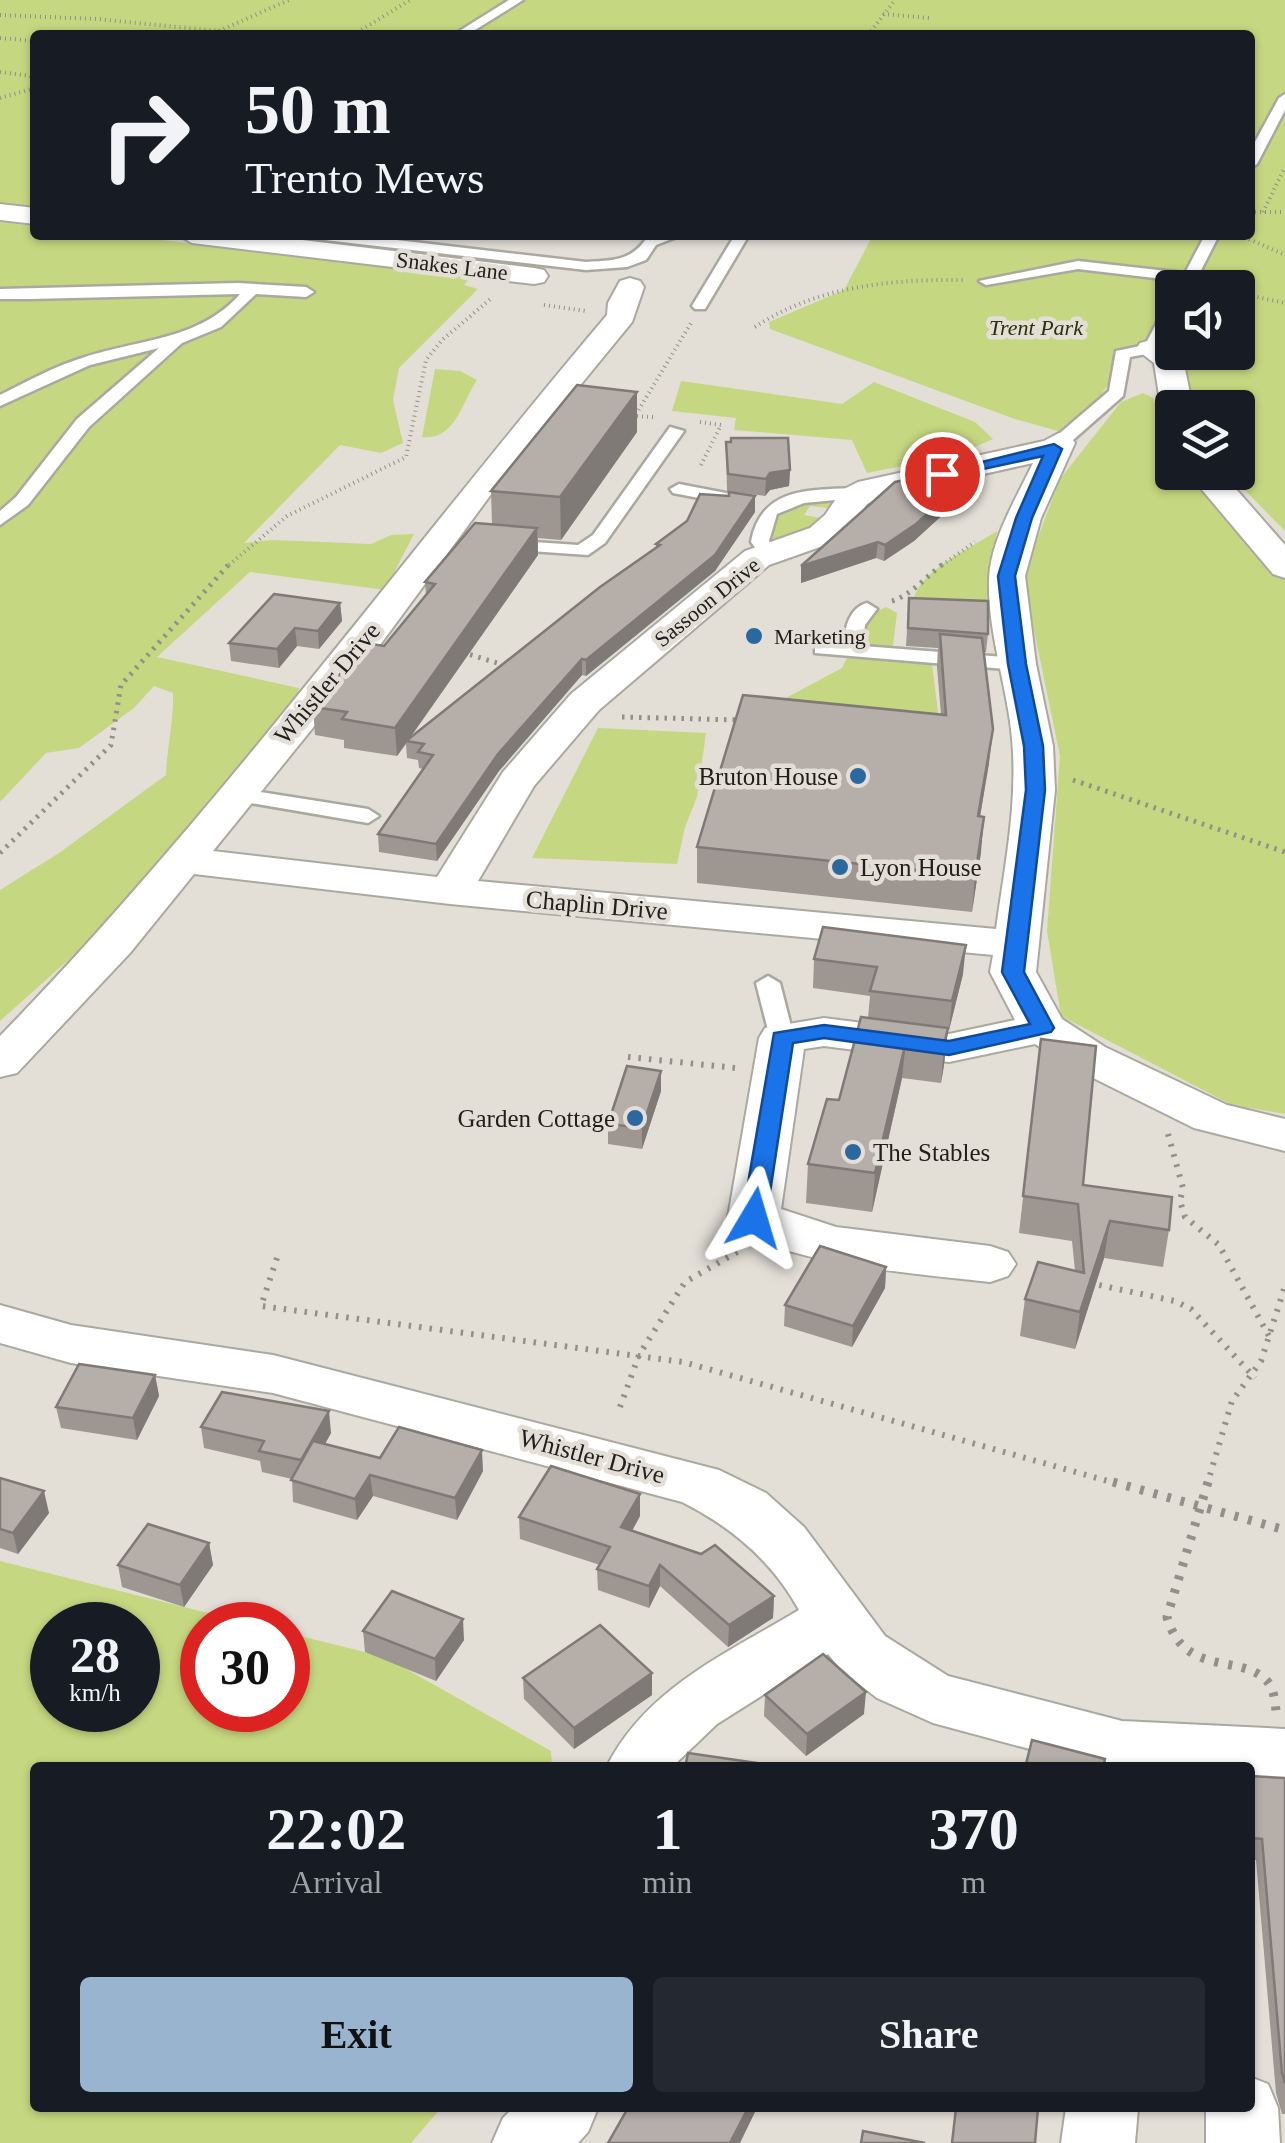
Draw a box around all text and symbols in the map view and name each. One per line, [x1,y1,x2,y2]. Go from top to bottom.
icon: right [80,70,210,200]
text: 50 m [245,71,391,148]
text: Trento Mews [245,153,485,203]
street label: Snakes Lane [395,247,509,285]
map controls [1155,270,1255,490]
button: sound [1155,270,1255,370]
park label: Trent Park [989,315,1084,340]
button: layers [1155,390,1255,490]
pin [900,432,985,517]
icon: arrive [915,447,970,502]
street label: Sassoon Drive [650,552,764,652]
street label: Whistler Drive [269,617,385,749]
place label: Marketing [774,624,866,649]
marker: Marketing [743,625,765,647]
place label: Bruton House [698,763,838,790]
marker: Bruton House [847,765,869,787]
place label: Lyon House [860,854,982,881]
marker: Lyon House [829,856,851,878]
street label: Chaplin Drive [525,885,669,925]
place label: Garden Cottage [457,1105,615,1132]
marker: Garden Cottage [624,1107,646,1129]
place label: The Stables [873,1139,990,1166]
marker: The Stables [842,1141,864,1163]
position arrow [702,1166,806,1270]
street label: Whistler Drive [516,1424,668,1488]
speed limit sign: 30 [180,1602,310,1732]
text: 28 [70,1627,120,1683]
text: km/h [69,1679,121,1706]
text: 22:02 [266,1796,406,1862]
text: 1 [652,1796,682,1862]
text: 370 [929,1796,1019,1862]
text: Arrival [290,1864,382,1900]
text: min [643,1864,692,1900]
text: m [961,1864,986,1900]
button: Exit [80,1977,633,2092]
button: Share [653,1977,1205,2092]

